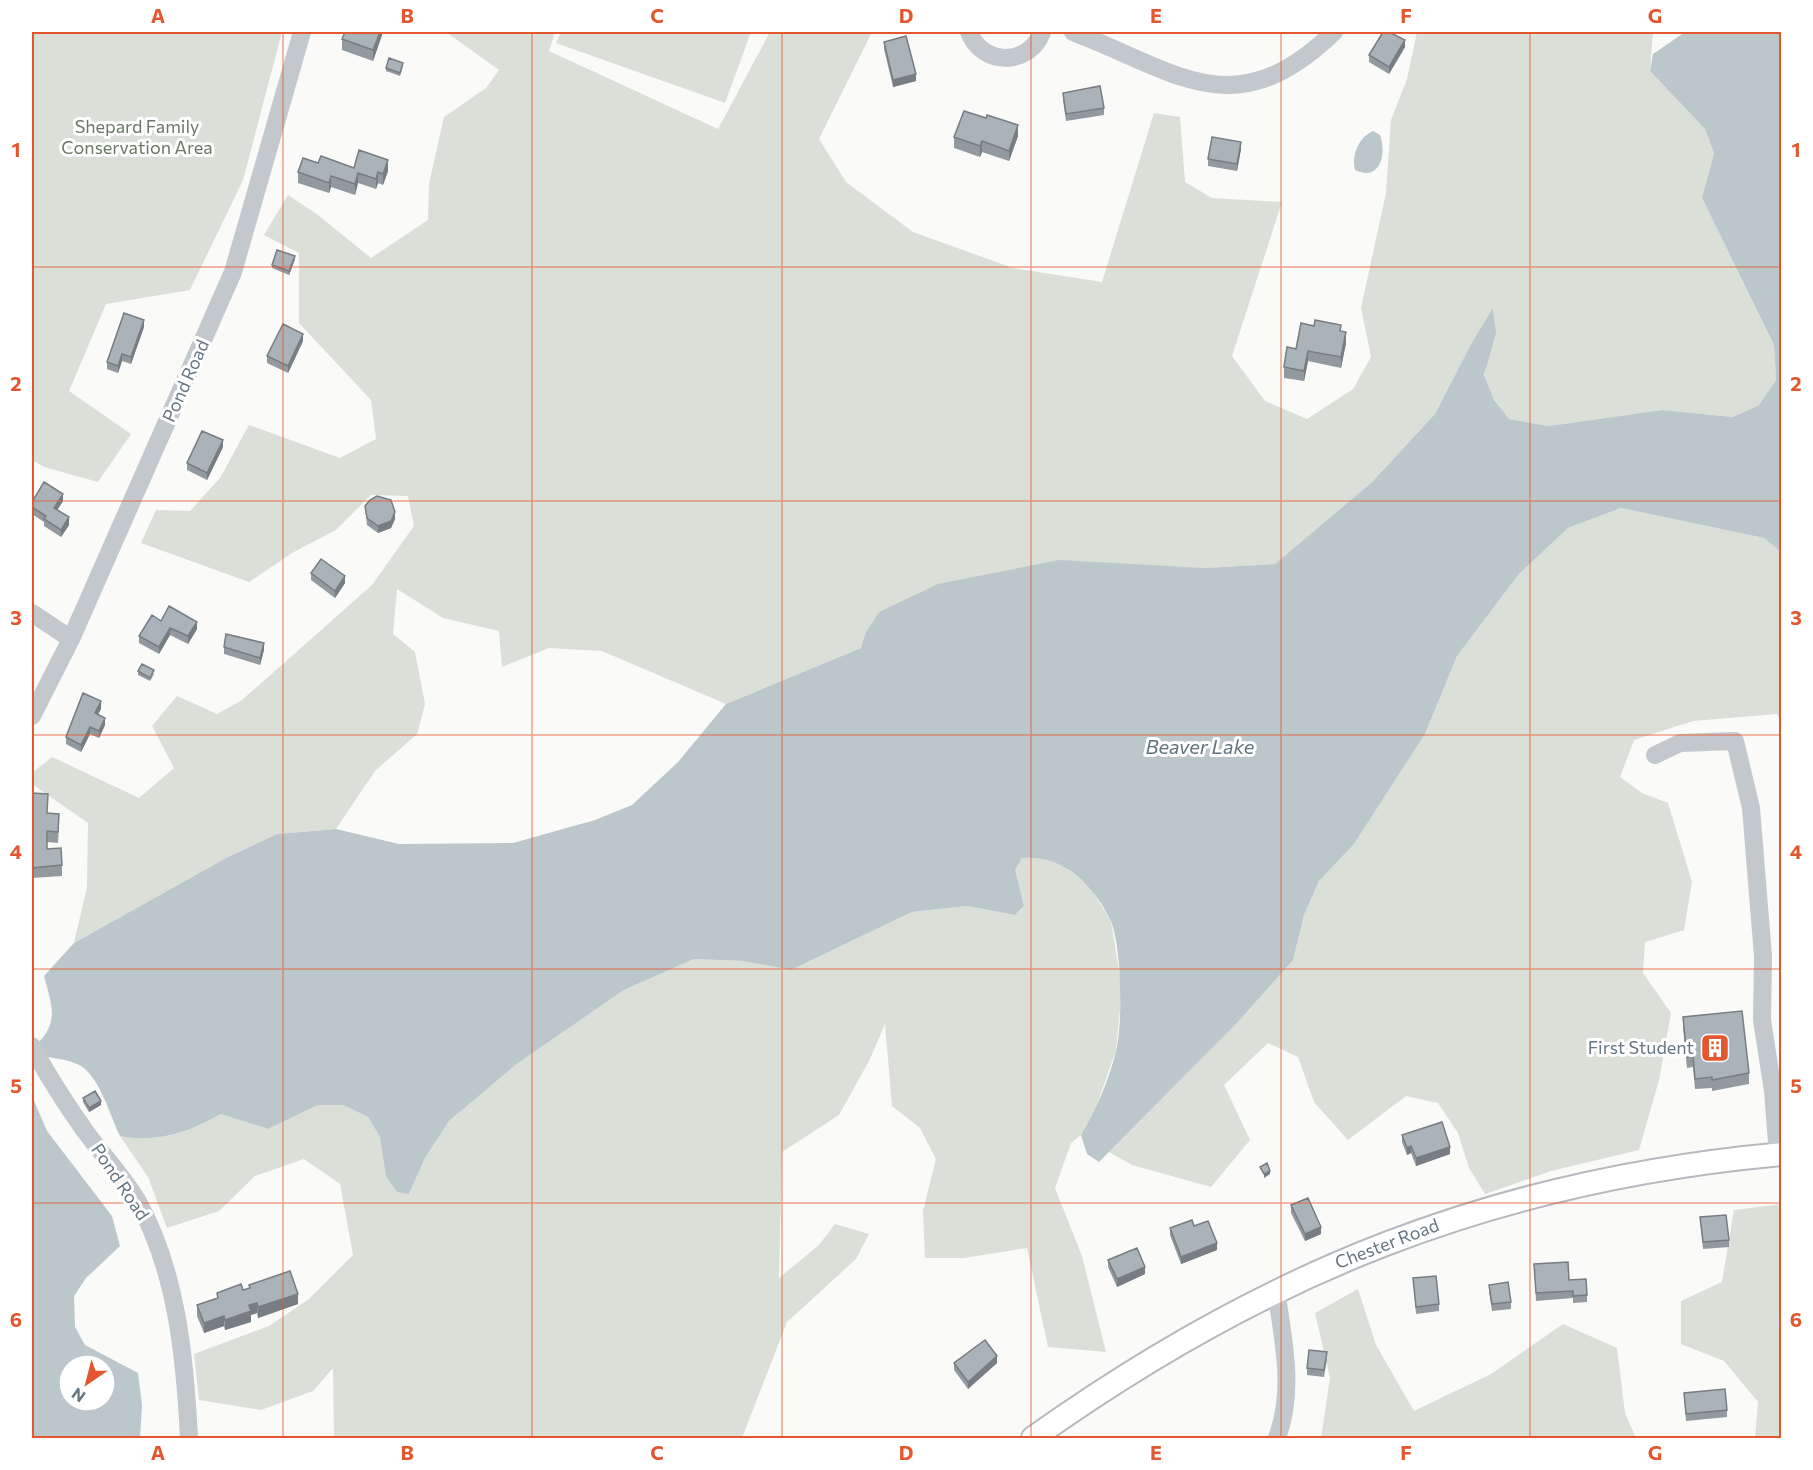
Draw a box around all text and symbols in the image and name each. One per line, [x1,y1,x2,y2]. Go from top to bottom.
text: A [151,3,165,27]
text: B [400,3,414,27]
text: C [650,3,664,27]
text: D [899,3,913,27]
text: E [1150,3,1162,27]
text: F [1400,3,1412,27]
text: G [1648,3,1662,27]
park label: Shepard Family Conservation Area [61,115,213,158]
text: 1 [11,137,21,161]
text: 1 [1791,137,1801,161]
street label: Pond Road [157,336,213,425]
text: 2 [10,371,22,395]
text: 2 [1790,371,1802,395]
text: 3 [10,605,22,629]
text: 3 [1790,605,1802,629]
water label: Beaver Lake [1146,734,1255,758]
text: 4 [10,839,22,863]
text: 4 [1790,839,1802,863]
building icon: First Student [1699,1032,1731,1064]
place label: First Student [1588,1036,1694,1058]
text: 5 [10,1073,22,1097]
text: 5 [1790,1073,1802,1097]
street label: Pond Road [87,1139,155,1224]
street label: Chester Road [1331,1213,1442,1273]
text: 6 [10,1307,22,1331]
text: 6 [1790,1307,1802,1331]
north arrow [57,1353,117,1413]
text: N [68,1384,88,1407]
text: A [151,1440,165,1464]
text: B [400,1440,414,1464]
text: C [650,1440,664,1464]
text: D [899,1440,913,1464]
text: E [1150,1440,1162,1464]
text: F [1400,1440,1412,1464]
text: G [1648,1440,1662,1464]

